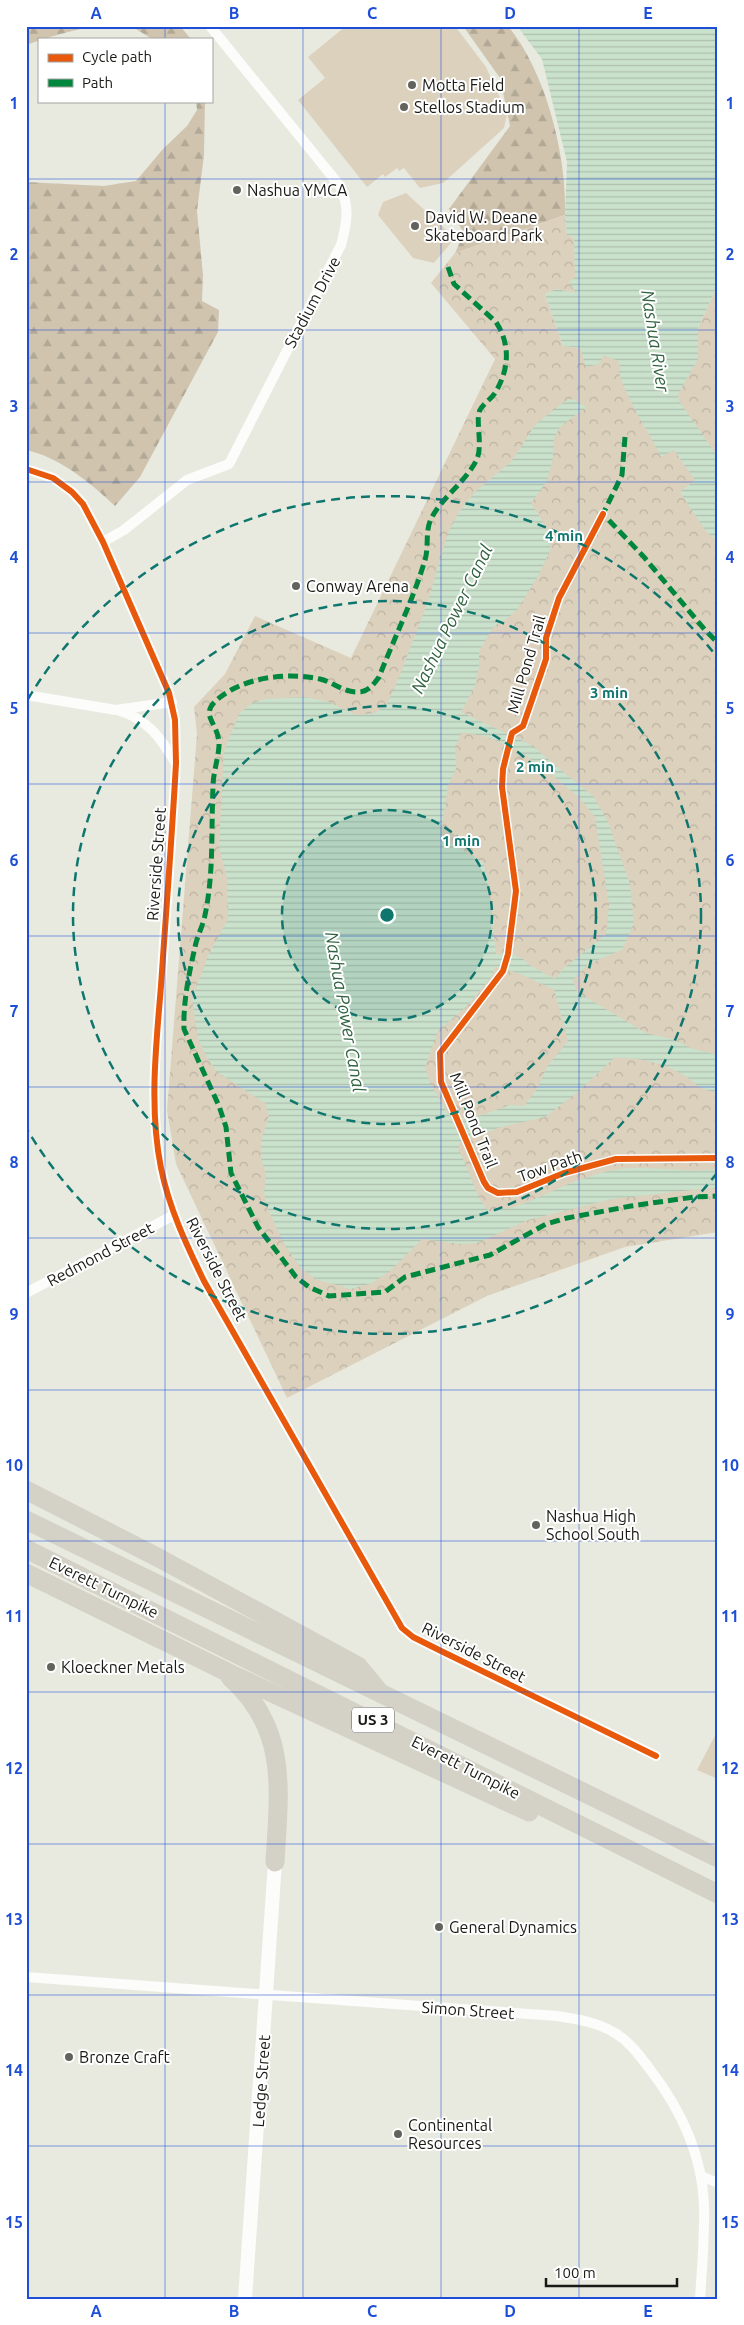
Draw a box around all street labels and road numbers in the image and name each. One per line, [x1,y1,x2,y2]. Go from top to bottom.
street label: Stadium Drive [280,253,344,351]
street label: Mill Pond Trail [503,613,549,715]
street label: Riverside Street [143,806,169,921]
street label: Mill Pond Trail [447,1070,501,1170]
street label: Tow Path [516,1147,584,1185]
street label: Riverside Street [183,1214,251,1324]
street label: Redmond Street [44,1218,157,1290]
street label: Everett Turnpike [46,1553,162,1621]
street label: Riverside Street [419,1618,529,1686]
road number: US 3 [352,1708,394,1732]
street label: Everett Turnpike [409,1732,523,1802]
street label: Simon Street [421,1998,516,2022]
street label: Ledge Street [249,2033,273,2128]

